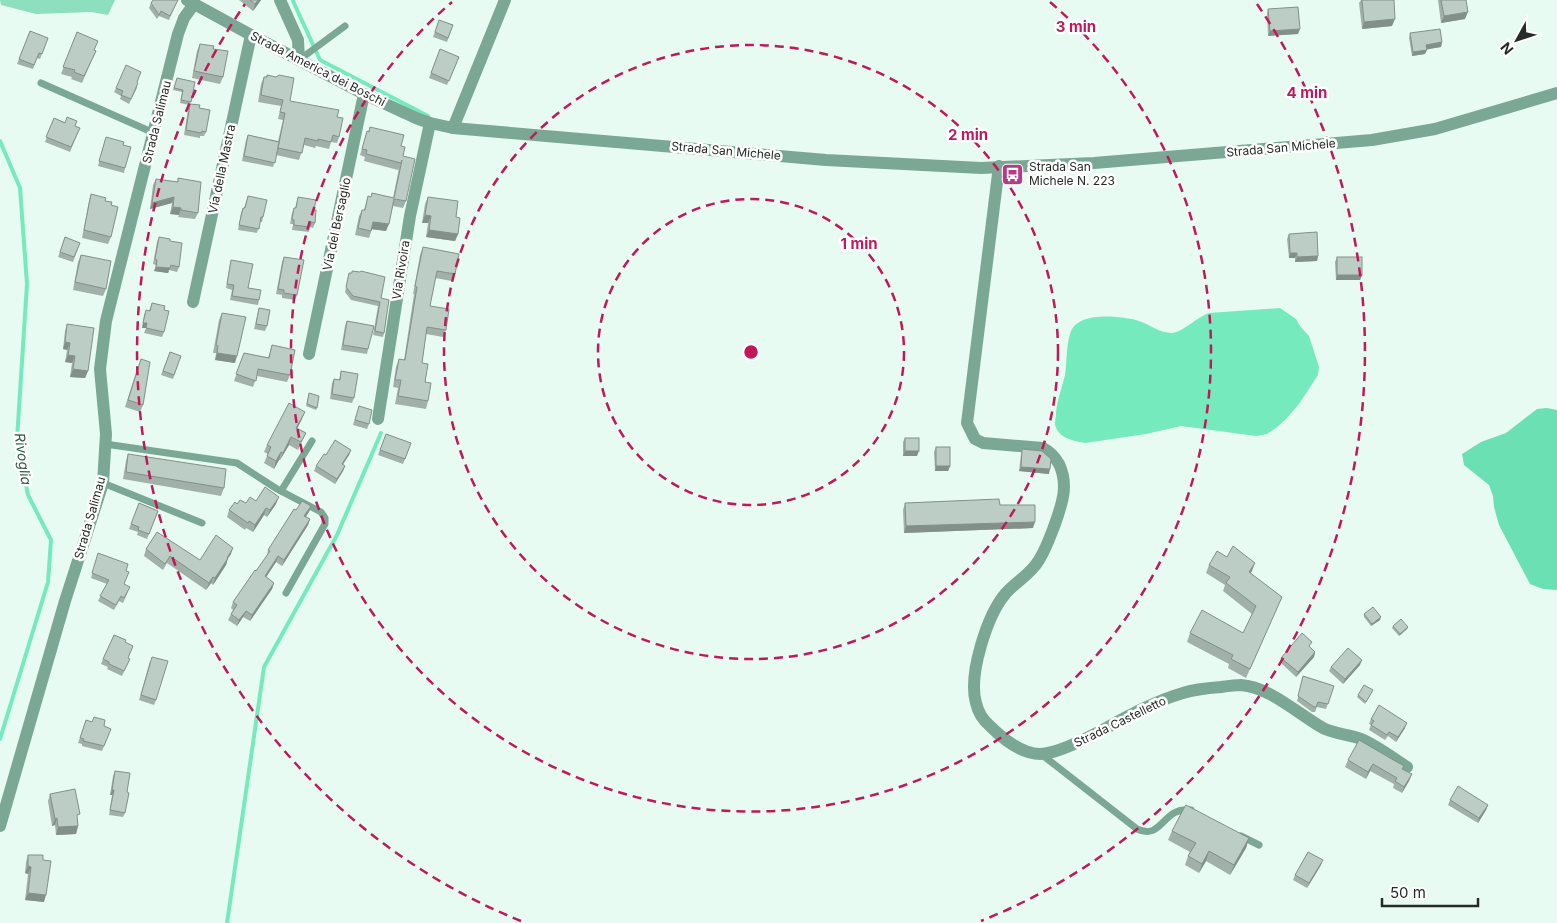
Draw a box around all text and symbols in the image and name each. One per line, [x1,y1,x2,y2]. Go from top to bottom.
north arrow [1492,15,1542,65]
text: 3 min [1056,17,1096,36]
street label: Strada America dei Boschi [248,28,388,109]
text: N [1497,39,1517,58]
street label: Strada Salimau [139,79,174,165]
text: 4 min [1287,83,1327,102]
street label: Via della Mastra [205,123,238,215]
text: 2 min [948,125,988,144]
street label: Strada San Michele [1226,135,1336,160]
street label: Strada San Michele [671,138,781,163]
place label: Strada San Michele N. 223 [1029,159,1115,188]
bus stop icon: Strada San Michele N. 223 [1001,162,1025,186]
street label: Via del Bersaglio [319,176,354,272]
text: 1 min [840,234,878,253]
street label: Via Rivoira [388,239,413,301]
centre of rings [742,343,760,361]
water label: Rivoglia [11,432,36,486]
street label: Strada Salimau [71,475,108,561]
street label: Strada Castelletto [1071,693,1168,750]
scale bar [1382,876,1478,908]
text: 50 m [1390,883,1426,902]

